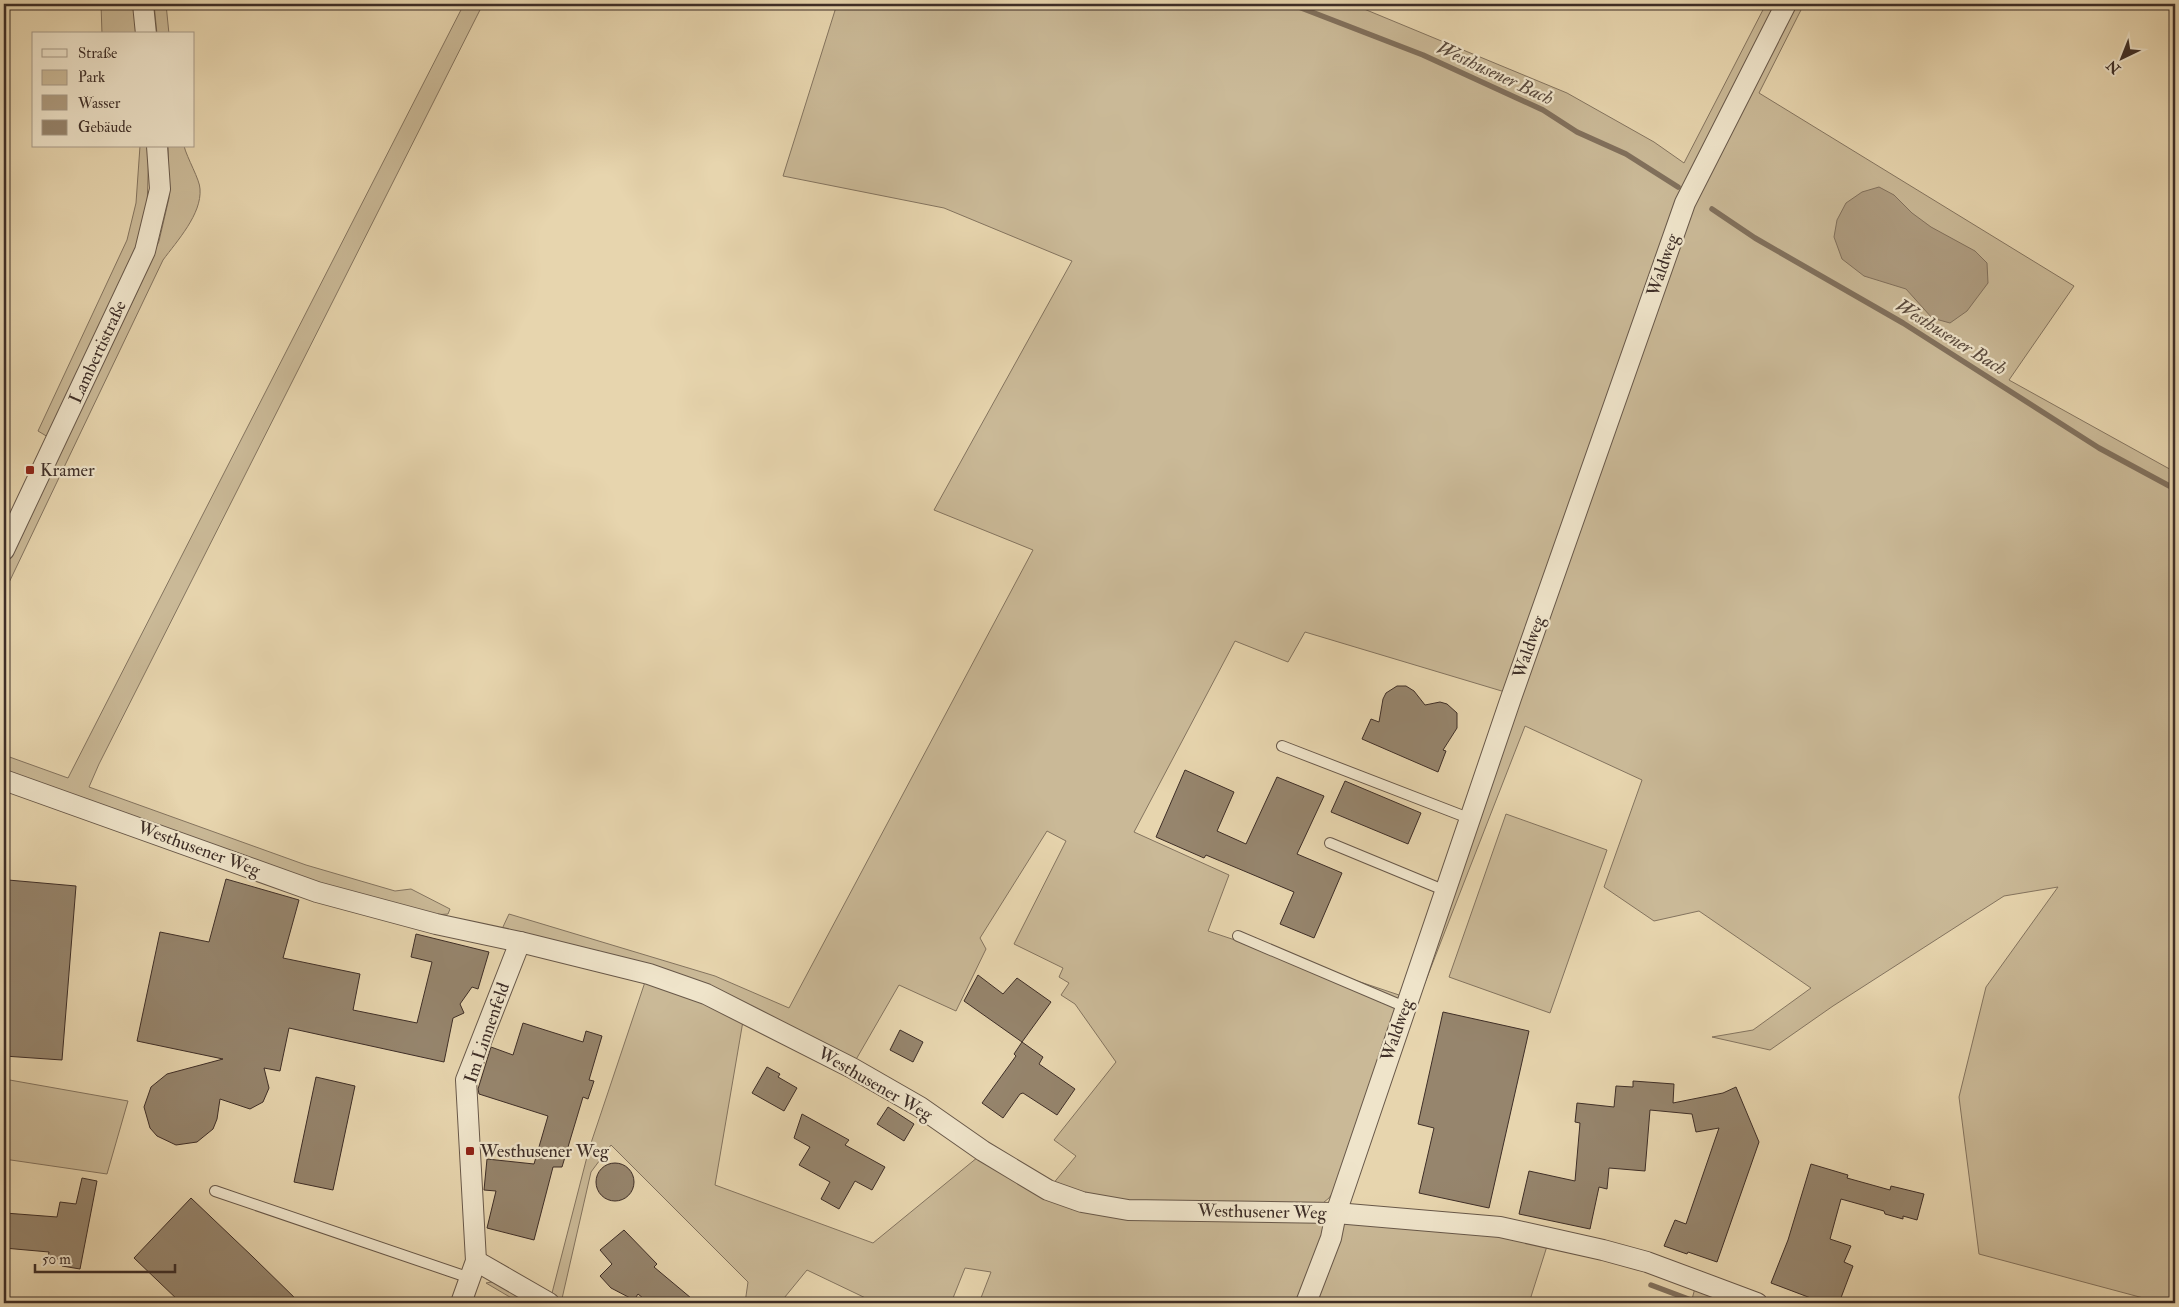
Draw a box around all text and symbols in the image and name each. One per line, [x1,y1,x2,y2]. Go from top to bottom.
legend [32,32,195,148]
north arrow [2096,32,2146,82]
water label: Westhusener Bach [1433,35,1557,111]
text: Straße [78,44,117,63]
text: N [2103,56,2125,78]
text: Park [78,68,105,87]
text: Wasser [77,94,121,113]
text: Gebäude [78,118,132,137]
street label: Waldweg [1641,230,1685,300]
water label: Westhusener Bach [1891,293,2011,381]
street label: Lambertistraße [64,296,132,407]
place label: Kramer [40,459,95,482]
marker: Kramer [24,464,36,476]
street label: Waldweg [1507,612,1551,682]
street label: Westhusener Weg [134,816,265,882]
street label: Im Linnenfeld [459,980,515,1086]
street label: Waldweg [1375,995,1419,1065]
street label: Westhusener Weg [813,1041,938,1127]
place label: Westhusener Weg [479,1140,610,1163]
marker: Westhusener Weg [464,1145,476,1157]
street label: Westhusener Weg [1196,1199,1328,1225]
scale bar [35,1242,175,1274]
text: 50 m [42,1250,71,1269]

